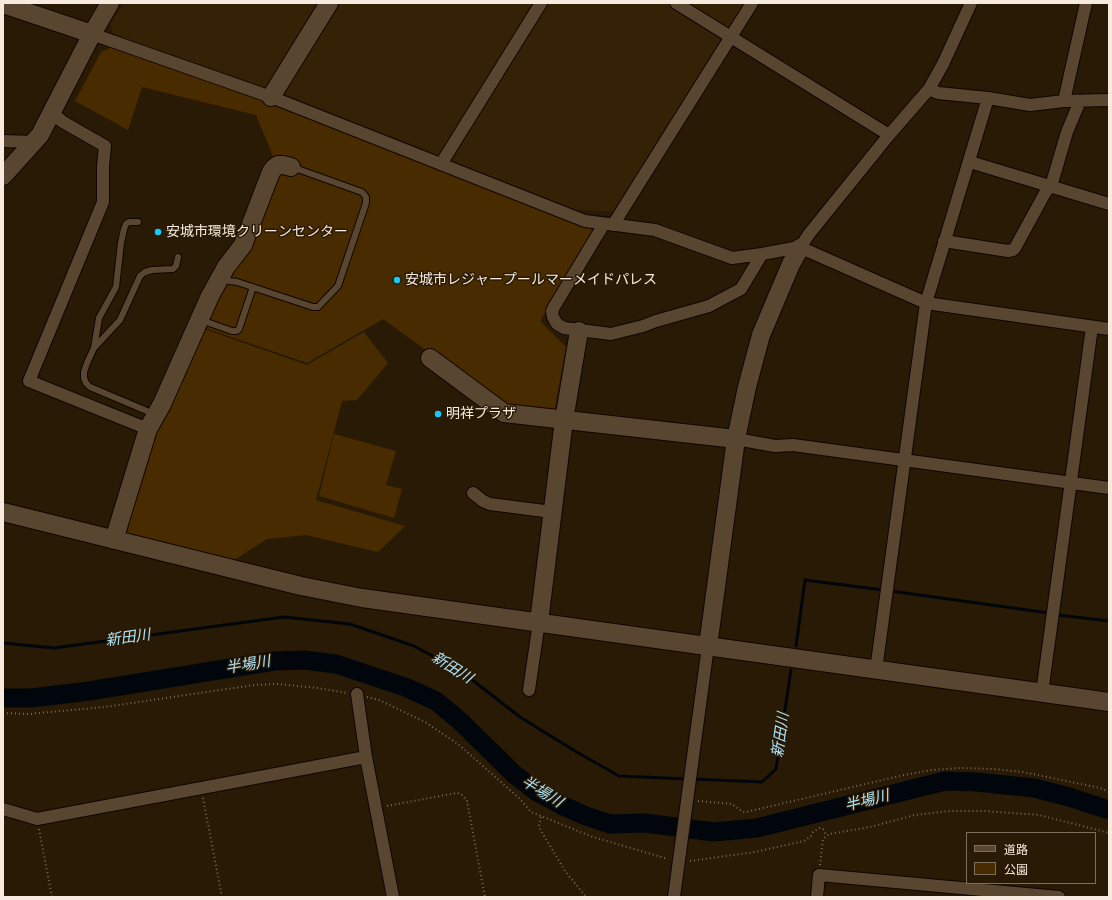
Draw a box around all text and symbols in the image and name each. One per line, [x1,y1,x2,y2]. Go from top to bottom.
place label: 安城市環境クリーンセンター [166,224,348,240]
marker: 安城市環境クリーンセンター [153,227,163,237]
place label: 安城市レジャープールマーメイドパレス [405,272,657,288]
marker: 安城市レジャープールマーメイドパレス [392,275,402,285]
place label: 明祥プラザ [446,406,516,422]
marker: 明祥プラザ [433,409,443,419]
water label: 新田川 [104,626,152,650]
water label: 新田川 [428,648,476,688]
water label: 半場川 [224,653,272,677]
water label: 新田川 [769,711,793,759]
water label: 半場川 [518,772,566,812]
water label: 半場川 [843,787,891,815]
legend [966,832,1096,884]
text: 道路 [1004,842,1028,857]
text: 公園 [1004,862,1028,877]

